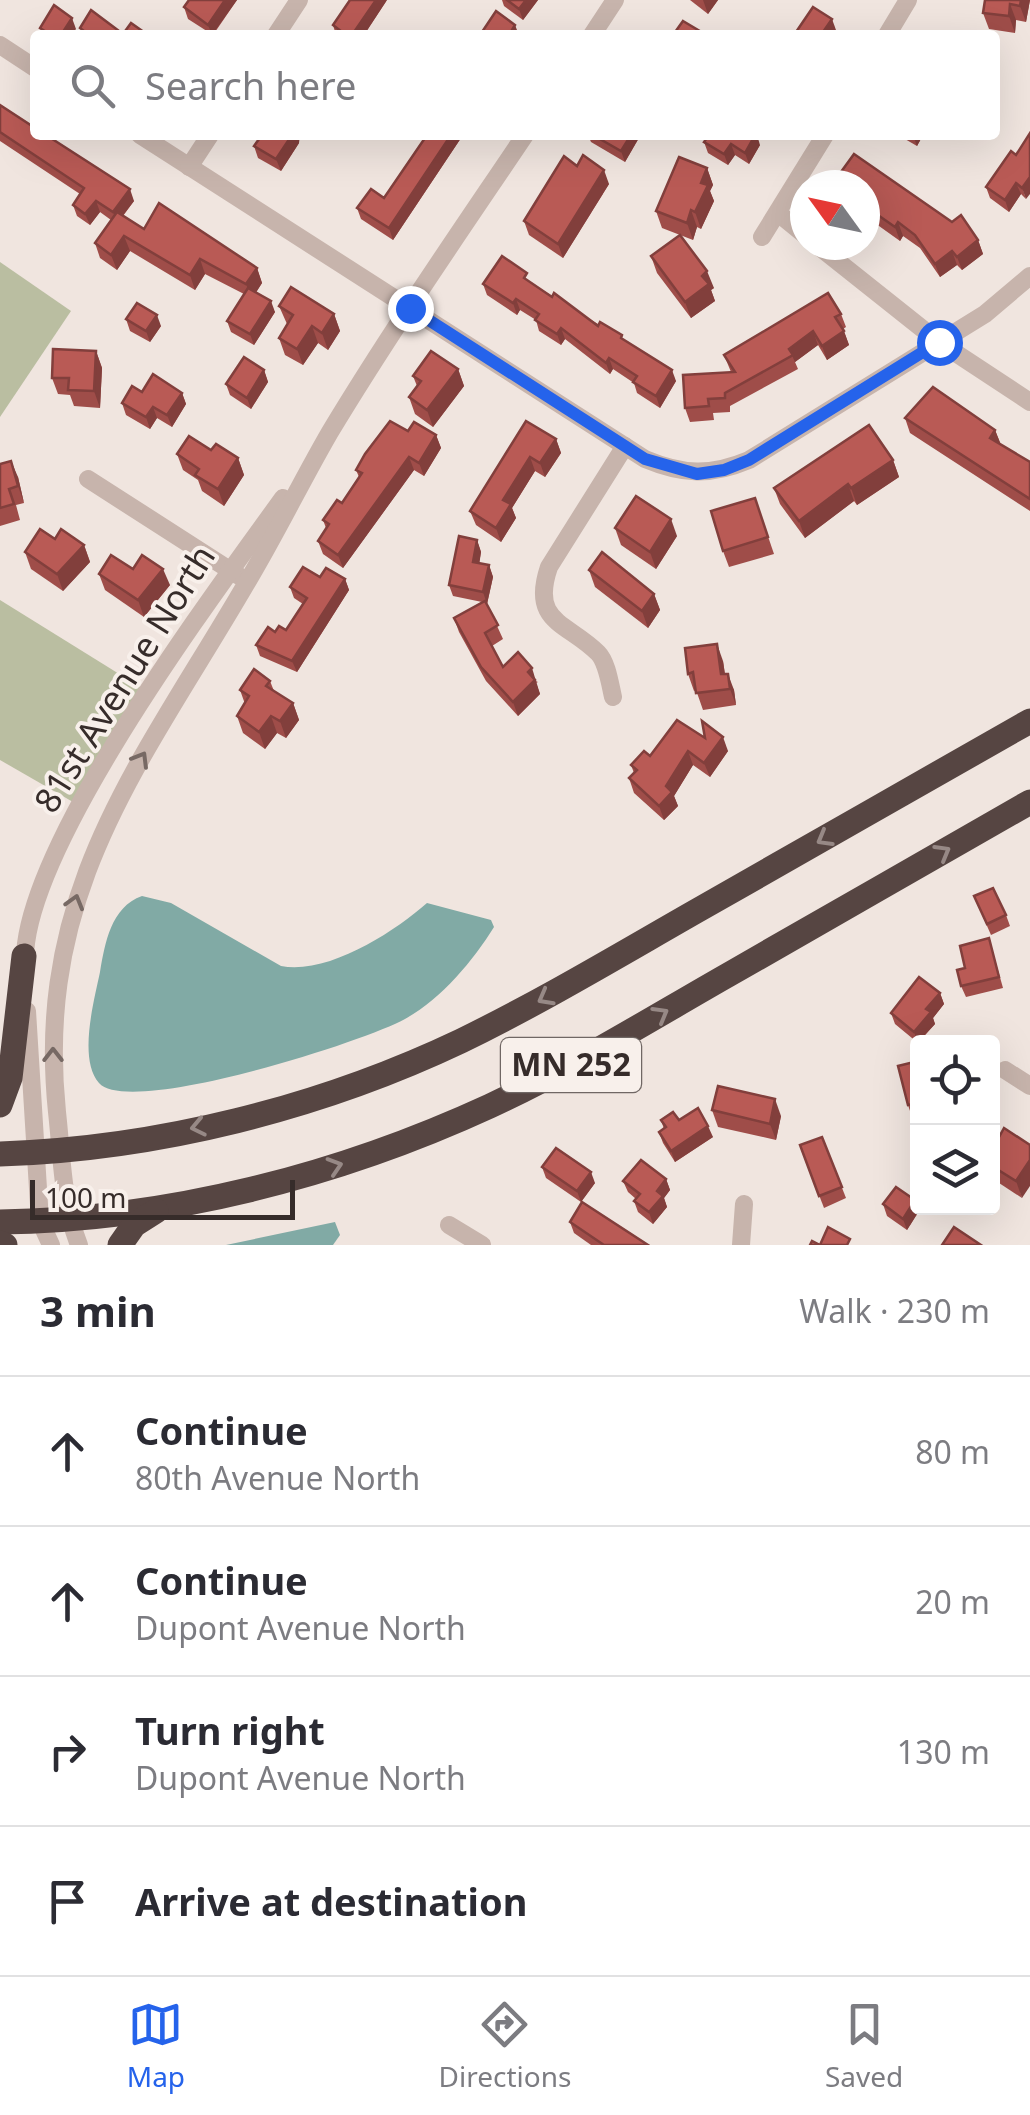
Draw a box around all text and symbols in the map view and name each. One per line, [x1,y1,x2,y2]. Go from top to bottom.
search box [30,30,1000,140]
icon: search [65,58,120,113]
text: Search here [145,59,356,111]
north arrow [790,170,880,260]
route end [388,286,434,332]
route start [917,320,963,366]
street label: 81st Avenue North [22,536,225,821]
one-way arrow [129,752,148,770]
one-way arrow [816,826,834,846]
one-way arrow [932,845,950,864]
one-way arrow [63,894,84,911]
one-way arrow [537,985,555,1005]
one-way arrow [650,1007,668,1026]
map controls [910,1035,1000,1215]
button: locate [910,1035,1000,1125]
road number: MN 252 [501,1038,641,1092]
one-way arrow [42,1046,64,1062]
one-way arrow [190,1116,207,1137]
button: layers [910,1125,1000,1215]
one-way arrow [326,1157,343,1177]
scale bar [30,1175,295,1220]
text: 100 m [45,1178,127,1216]
text: 3 min [40,1282,156,1339]
text: Walk · 230 m [799,1289,990,1332]
text: Continue [135,1404,308,1456]
icon: ahead [40,1424,95,1479]
text: 80 m [915,1430,990,1473]
text: 80th Avenue North [135,1456,420,1499]
text: Continue [135,1554,308,1606]
icon: ahead [40,1574,95,1629]
text: 20 m [915,1580,990,1623]
text: Dupont Avenue North [135,1606,466,1649]
text: Turn right [135,1704,325,1756]
icon: right [40,1724,95,1779]
text: 130 m [897,1730,990,1773]
text: Dupont Avenue North [135,1756,466,1799]
icon: arrive [40,1874,95,1929]
text: Arrive at destination [135,1875,527,1927]
tab: Map [127,1997,185,2095]
tab: Directions [439,1997,571,2095]
tab: Saved [825,1997,903,2095]

